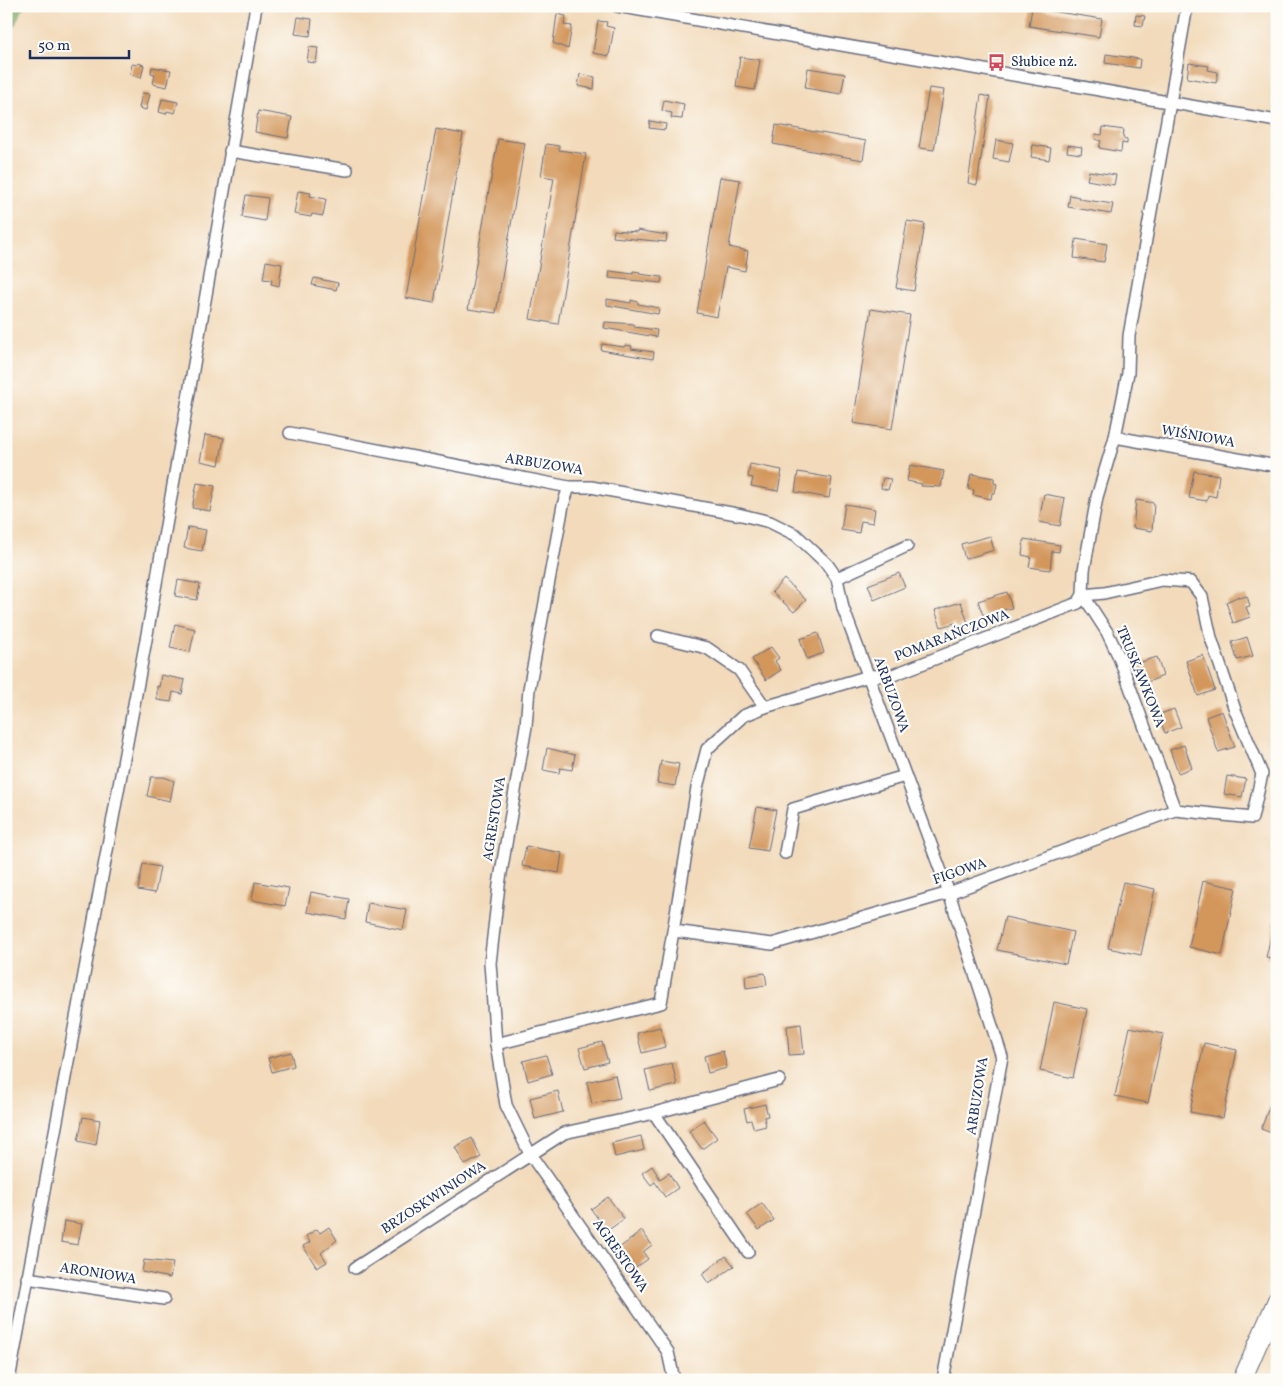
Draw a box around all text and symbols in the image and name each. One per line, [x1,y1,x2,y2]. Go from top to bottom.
scale bar [30,28,129,60]
text: 50 m [38,36,70,57]
bus stop icon: Słubice nż. [987,52,1007,72]
place label: Słubice nż. [1011,53,1077,72]
street label: WIŚNIOWA [1160,420,1237,453]
street label: ARBUZOWA [504,449,585,481]
street label: POMARAŃCZOWA [892,605,1012,667]
street label: TRUSKAWKOWA [1111,623,1169,731]
street label: ARBUZOWA [869,655,913,735]
street label: AGRESTOWA [479,775,511,863]
street label: FIGOWA [931,854,990,890]
street label: ARBUZOWA [962,1055,994,1136]
street label: BRZOSKWINIOWA [378,1157,490,1239]
street label: AGRESTOWA [588,1215,652,1297]
street label: ARONIOWA [58,1259,138,1289]

